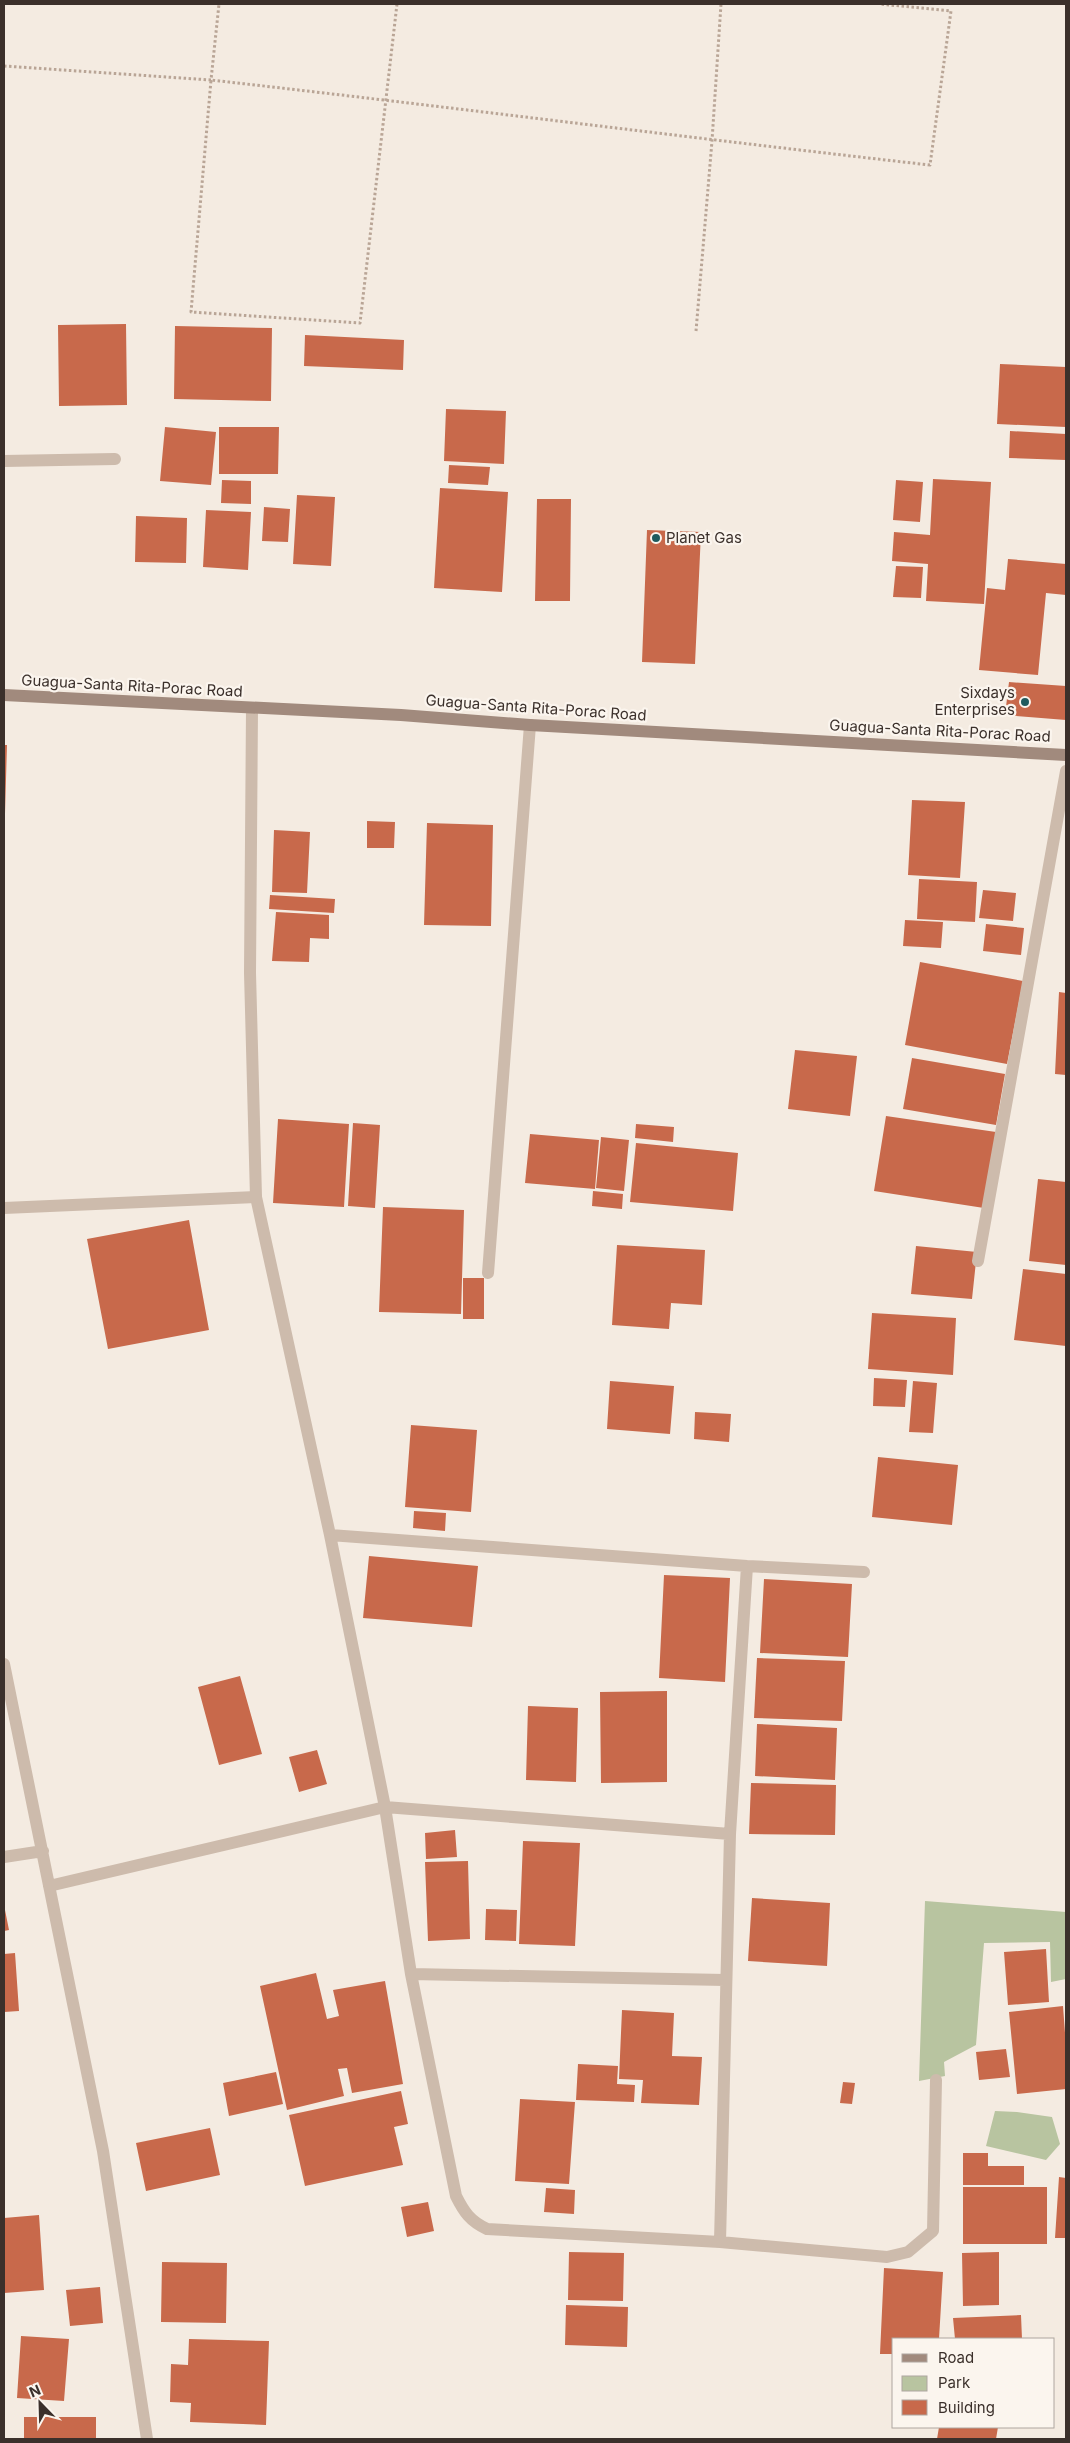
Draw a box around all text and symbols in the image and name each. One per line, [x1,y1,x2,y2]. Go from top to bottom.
place label: Planet Gas [666,528,742,547]
marker: Planet Gas [650,532,662,544]
street label: Guagua-Santa Rita-Porac Road [21,670,243,701]
place label: Sixdays Enterprises [934,683,1015,719]
street label: Guagua-Santa Rita-Porac Road [425,690,647,725]
marker: Sixdays Enterprises [1019,696,1031,708]
street label: Guagua-Santa Rita-Porac Road [829,715,1051,746]
legend [892,2338,1055,2428]
text: Road [938,2348,974,2367]
text: Park [938,2373,971,2392]
north arrow [15,2378,65,2428]
text: N [26,2381,43,2400]
text: Building [938,2398,995,2417]

